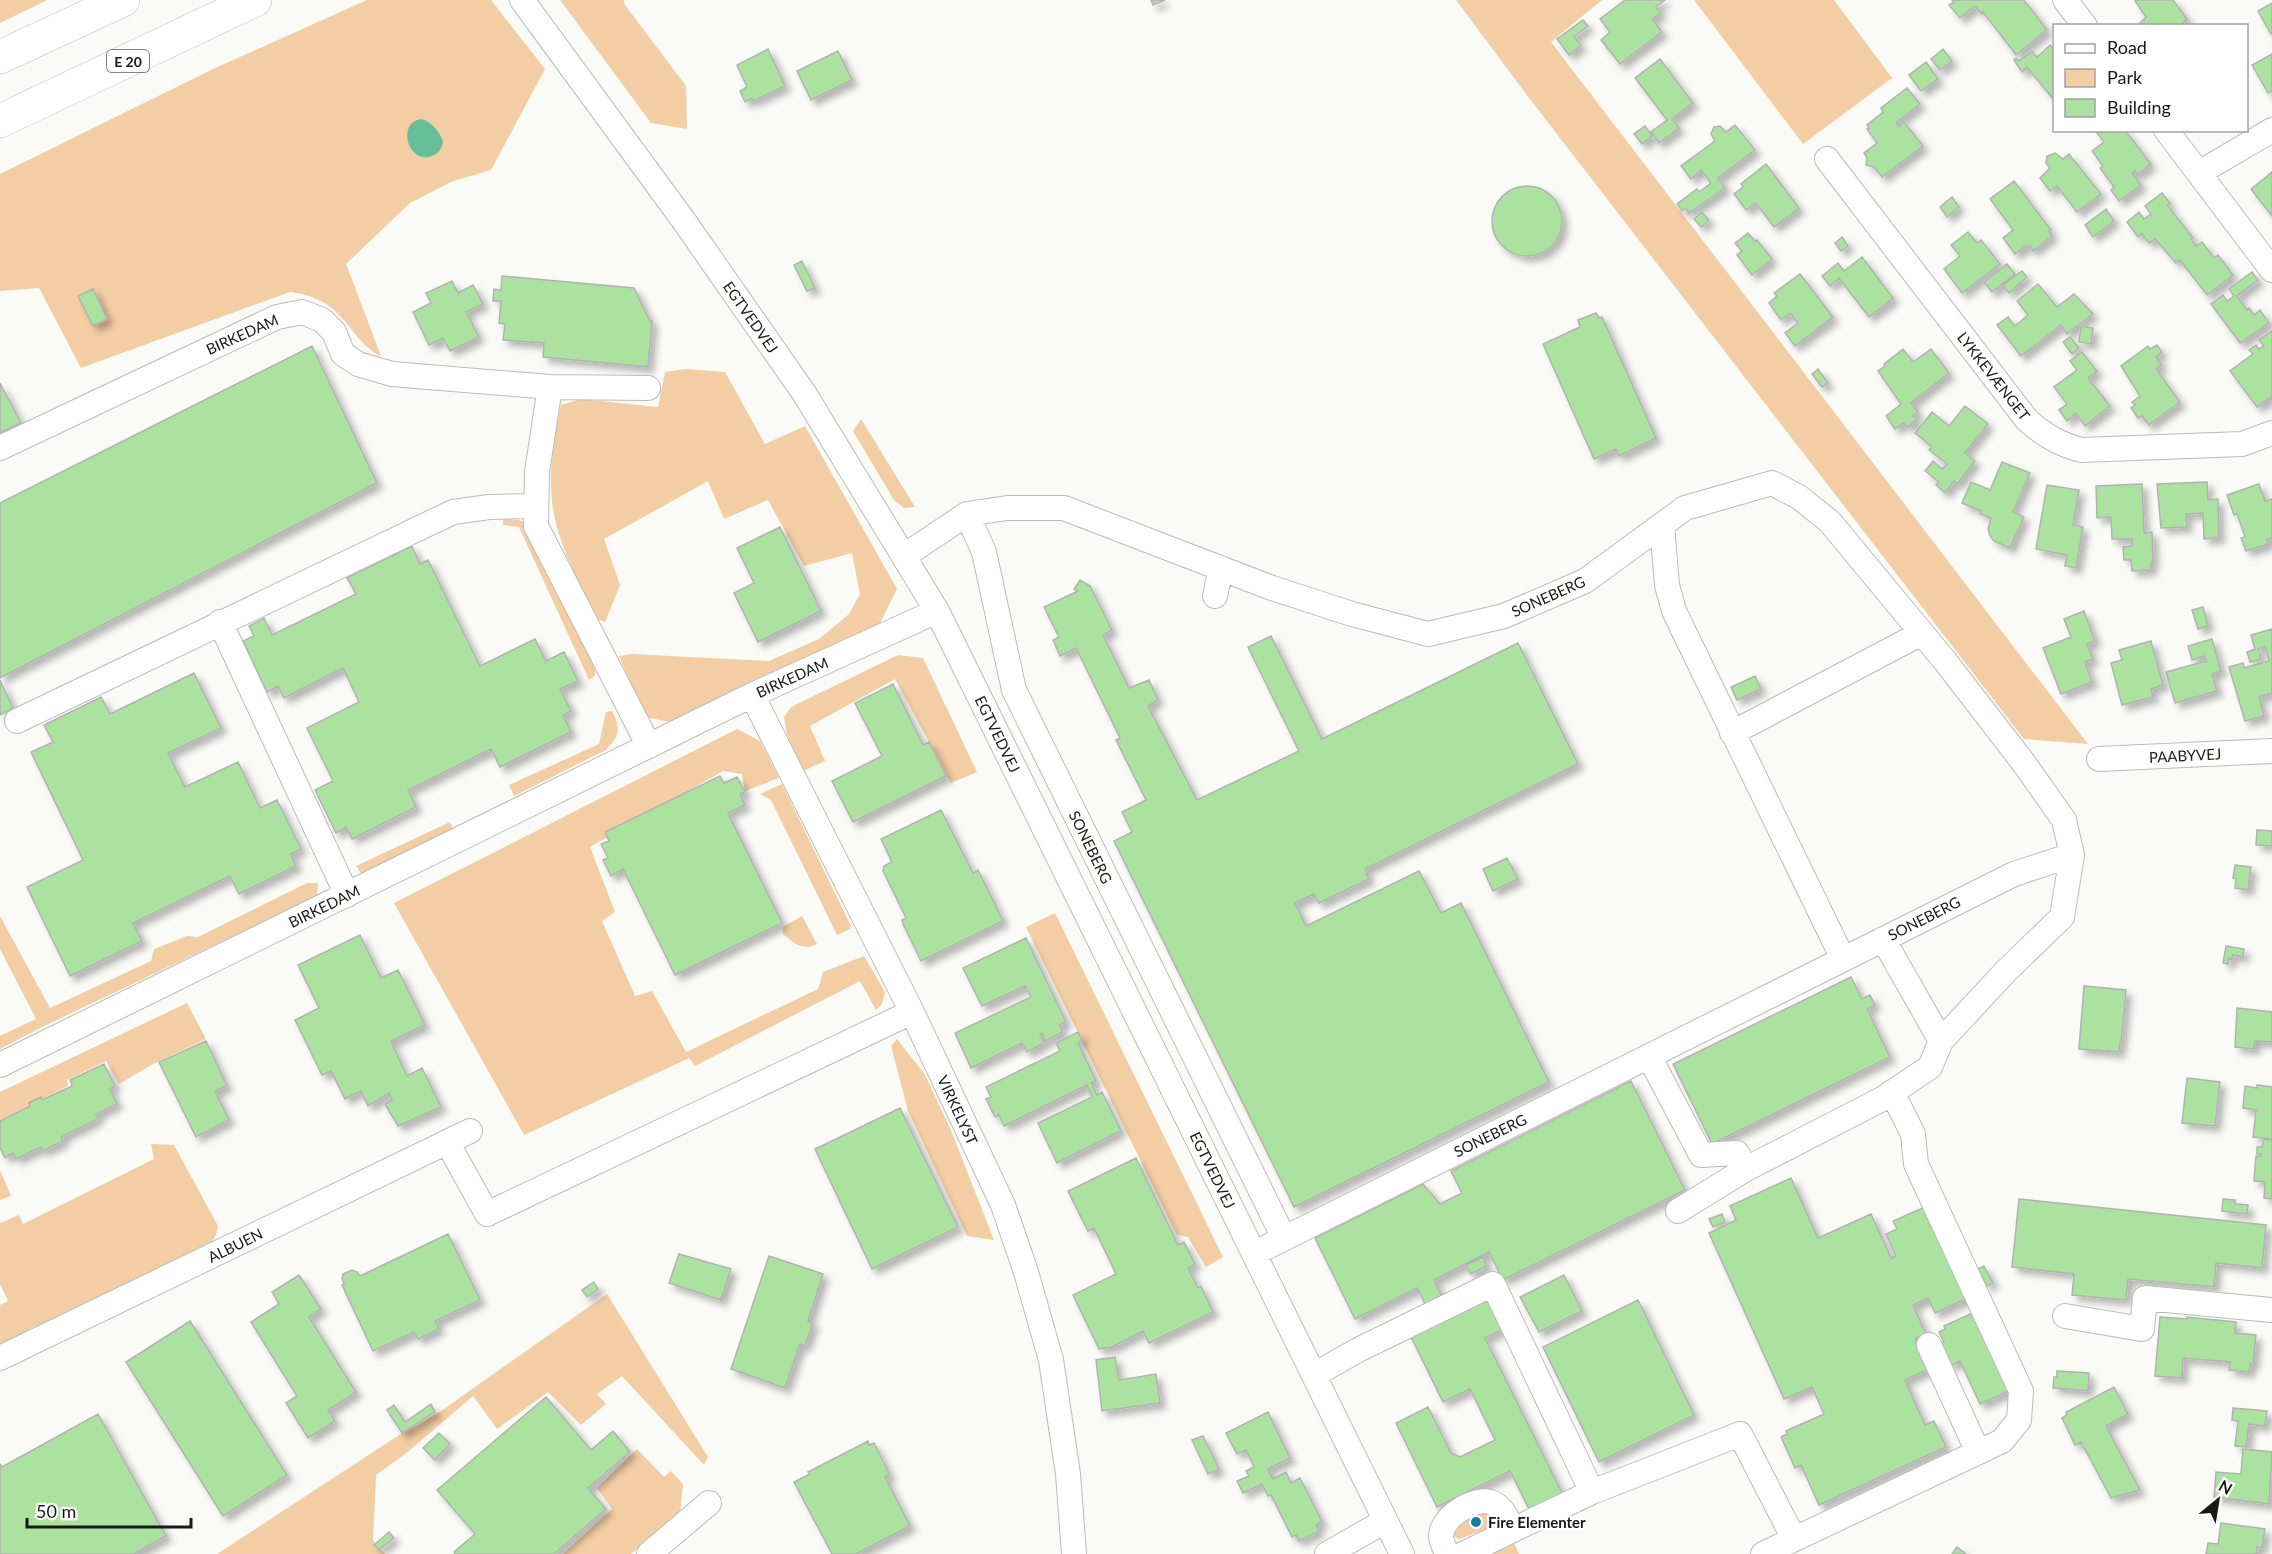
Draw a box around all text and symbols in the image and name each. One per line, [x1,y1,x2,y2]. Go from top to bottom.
legend [2053,24,2248,132]
text: Road [2107,36,2147,58]
road number: E 20 [107,50,149,72]
text: Park [2107,66,2143,88]
text: Building [2107,96,2171,118]
street label: EGTVEDVEJ [720,278,782,356]
street label: BIRKEDAM [203,310,281,358]
street label: LYKKEVÆNGET [1954,328,2034,424]
street label: SONEBERG [1508,572,1588,620]
street label: BIRKEDAM [753,653,831,701]
street label: EGTVEDVEJ [972,693,1024,775]
street label: PAABYVEJ [2148,744,2222,766]
street label: SONEBERG [1066,808,1116,886]
street label: BIRKEDAM [285,881,363,931]
street label: SONEBERG [1885,892,1963,944]
street label: VIRKELYST [934,1072,982,1148]
street label: SONEBERG [1451,1110,1529,1160]
street label: EGTVEDVEJ [1187,1129,1239,1211]
street label: ALBUEN [205,1224,265,1266]
north arrow [2188,1470,2248,1530]
text: N [2216,1475,2236,1498]
scale bar [27,1491,190,1529]
text: 50 m [36,1500,76,1522]
place label: Fire Elementer [1488,1513,1586,1531]
marker: Fire Elementer [1469,1515,1483,1529]

